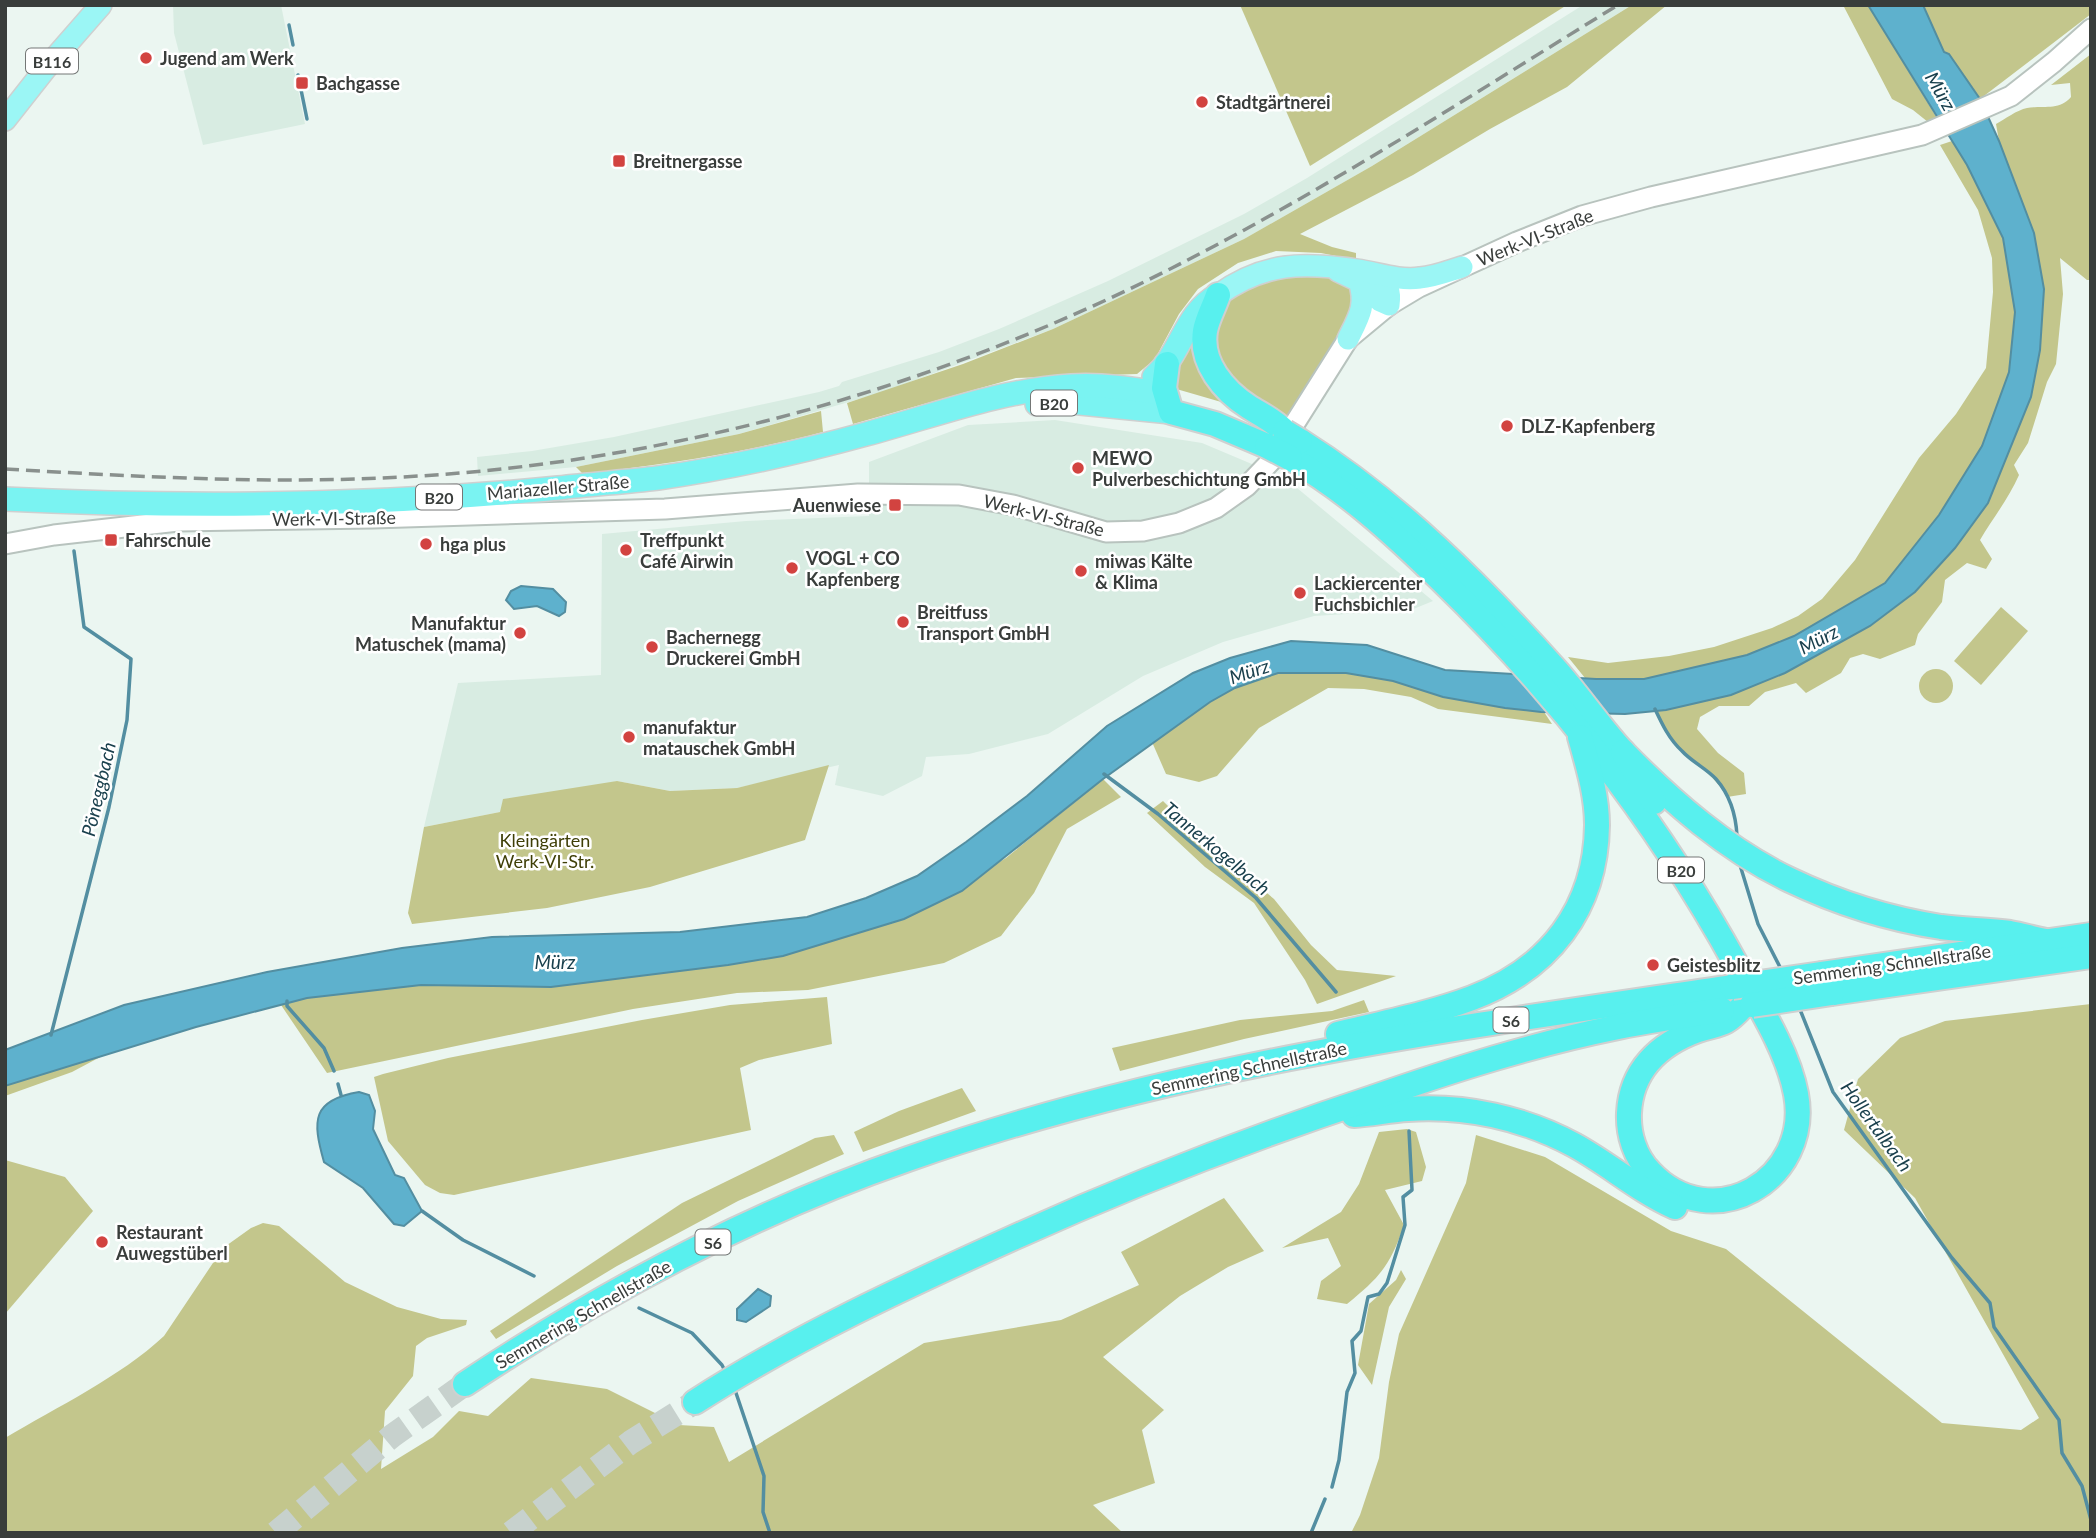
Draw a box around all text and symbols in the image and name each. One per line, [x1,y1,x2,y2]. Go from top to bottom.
place label: Jugend am Werk [160,47,294,69]
road number: B116 [26,48,78,74]
marker: Jugend am Werk [138,50,154,66]
water label: Mürz [1921,68,1961,114]
place label: Bachgasse [316,72,400,94]
marker: Bachgasse [294,75,310,91]
place label: Stadtgärtnerei [1216,91,1331,113]
marker: Stadtgärtnerei [1194,94,1210,110]
place label: Breitnergasse [633,150,743,172]
marker: Breitnergasse [611,153,627,169]
street label: Werk-VI-Straße [1474,204,1596,270]
road number: B20 [1031,390,1077,416]
place label: DLZ-Kapfenberg [1521,415,1656,437]
marker: DLZ-Kapfenberg [1499,418,1515,434]
place label: MEWO Pulverbeschichtung GmbH [1092,447,1306,490]
marker: MEWO Pulverbeschichtung GmbH [1070,460,1086,476]
street label: Mariazeller Straße [486,470,630,504]
road number: B20 [416,484,462,510]
street label: Werk-VI-Straße [981,489,1107,541]
place label: Auenwiese [792,494,881,516]
marker: Auenwiese [887,497,903,513]
street label: Werk-VI-Straße [272,506,396,530]
place label: Fahrschule [125,529,211,551]
place label: Treffpunkt Café Airwin [640,529,733,572]
marker: Fahrschule [103,532,119,548]
place label: hga plus [440,533,506,555]
marker: hga plus [418,536,434,552]
marker: Treffpunkt Café Airwin [618,542,634,558]
place label: VOGL + CO Kapfenberg [805,547,900,590]
place label: miwas Kälte & Klima [1095,550,1193,593]
marker: VOGL + CO Kapfenberg [784,560,800,576]
marker: miwas Kälte & Klima [1073,563,1089,579]
place label: Lackiercenter Fuchsbichler [1314,572,1423,615]
marker: Lackiercenter Fuchsbichler [1292,585,1308,601]
place label: Breitfuss Transport GmbH [917,601,1050,644]
place label: Manufaktur Matuschek (mama) [355,612,506,655]
marker: Breitfuss Transport GmbH [895,614,911,630]
water label: Mürz [1795,619,1841,659]
marker: Manufaktur Matuschek (mama) [512,625,528,641]
place label: Bachernegg Druckerei GmbH [666,626,801,669]
marker: Bachernegg Druckerei GmbH [644,639,660,655]
water label: Mürz [1226,654,1272,688]
place label: manufaktur matauschek GmbH [643,716,795,759]
marker: manufaktur matauschek GmbH [621,729,637,745]
water label: Pöneggbach [76,740,120,838]
water label: Tannerkogelbach [1159,797,1275,899]
park label: Kleingärten Werk-VI-Str. [496,829,594,872]
road number: B20 [1658,858,1704,883]
street label: Semmering Schnellstraße [1792,939,1992,989]
water label: Mürz [535,950,575,973]
place label: Geistesblitz [1667,954,1760,976]
marker: Geistesblitz [1645,957,1661,973]
road number: S6 [1494,1008,1528,1032]
street label: Semmering Schnellstraße [1149,1037,1349,1099]
water label: Hollertalbach [1836,1076,1918,1176]
place label: Restaurant Auwegstüberl [115,1221,228,1264]
road number: S6 [696,1230,730,1254]
marker: Restaurant Auwegstüberl [94,1234,110,1250]
street label: Semmering Schnellstraße [491,1255,675,1373]

